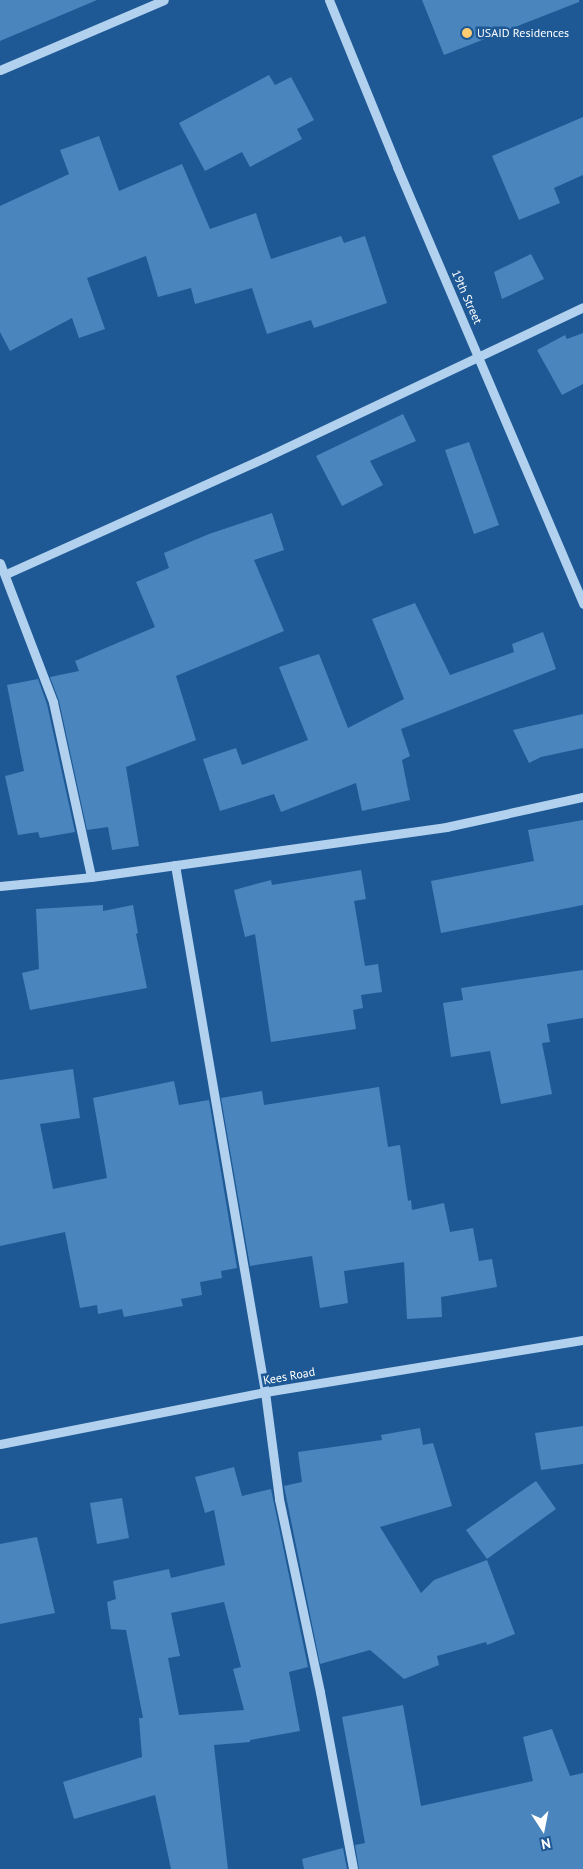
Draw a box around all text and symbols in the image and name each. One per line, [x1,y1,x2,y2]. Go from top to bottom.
place label: USAID Residences [477,26,569,40]
marker: USAID Residences [461,27,473,39]
street label: 19th Street [449,268,485,326]
street label: Kees Road [262,1364,316,1388]
north arrow [518,1804,568,1854]
text: N [540,1834,552,1853]

